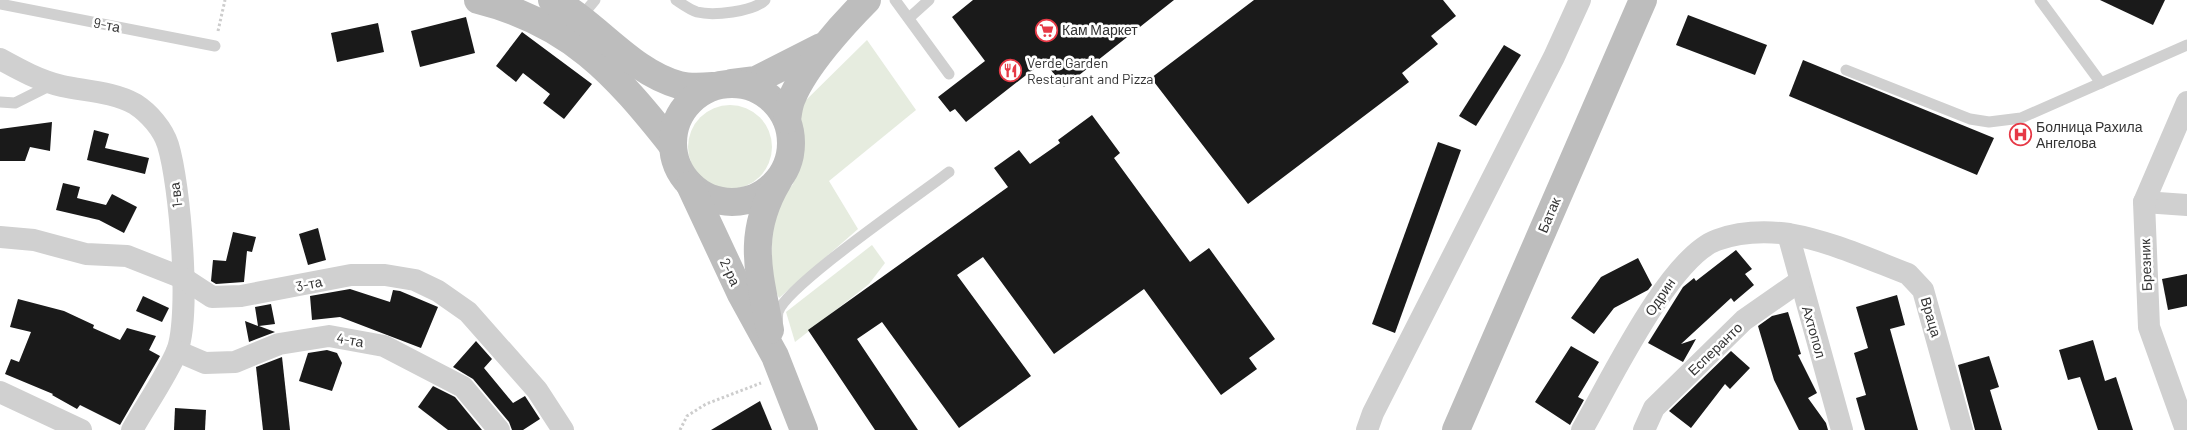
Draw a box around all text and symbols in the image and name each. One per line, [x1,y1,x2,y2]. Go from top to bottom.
street label: 9-та [92,14,122,35]
supermarket icon: Кам Маркет [1034,18,1058,42]
place label: Кам Маркет [1062,21,1138,38]
place label: Verde Garden Restaurant and Pizza [1027,54,1154,87]
restaurant icon: Verde Garden Restaurant and Pizza [999,59,1023,83]
place label: Болница Рахила Ангелова [2036,118,2143,151]
hospital icon: Болница Рахила Ангелова [2008,123,2032,147]
street label: 1-ва [165,181,185,209]
street label: Батак [1534,194,1564,235]
street label: Брезник [2136,238,2155,292]
street label: 2-ра [717,255,744,289]
street label: 3-та [294,272,324,295]
street label: Одрин [1641,275,1678,319]
street label: Враца [1918,295,1945,339]
street label: Ахтопол [1799,304,1830,360]
street label: Есперанто [1684,318,1745,379]
street label: 4-та [335,329,365,350]

